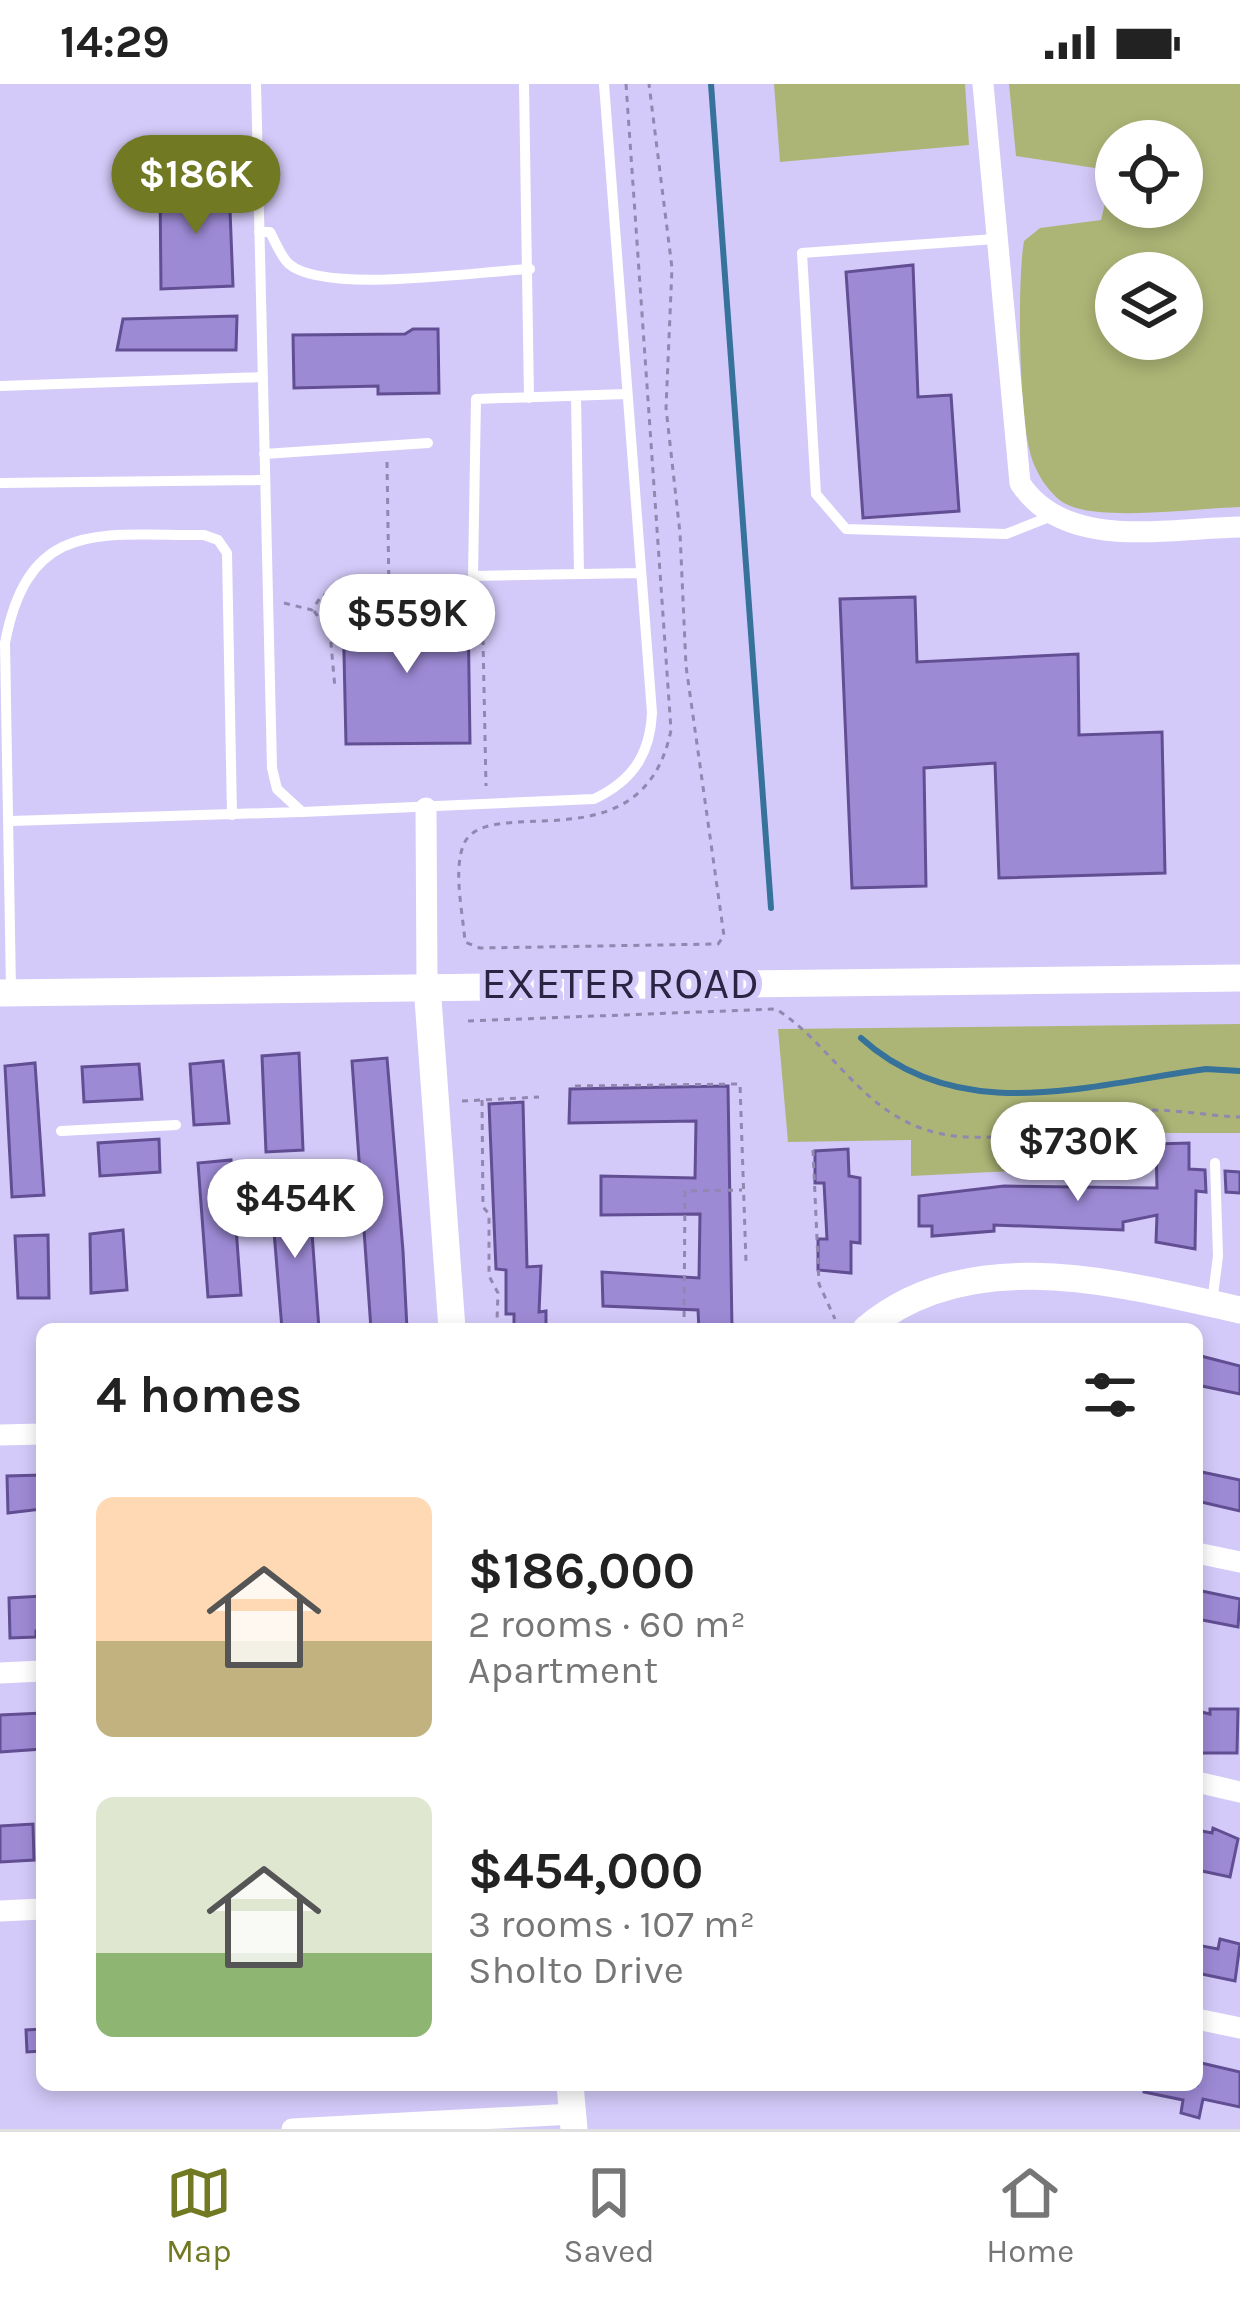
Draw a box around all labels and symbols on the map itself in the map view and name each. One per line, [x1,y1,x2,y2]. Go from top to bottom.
pin: $186K [112,135,280,237]
pin: $559K [323,574,491,676]
street label: EXETER ROAD [481,957,759,1009]
pin: $730K [994,1102,1162,1204]
pin: $454K [211,1159,379,1261]

